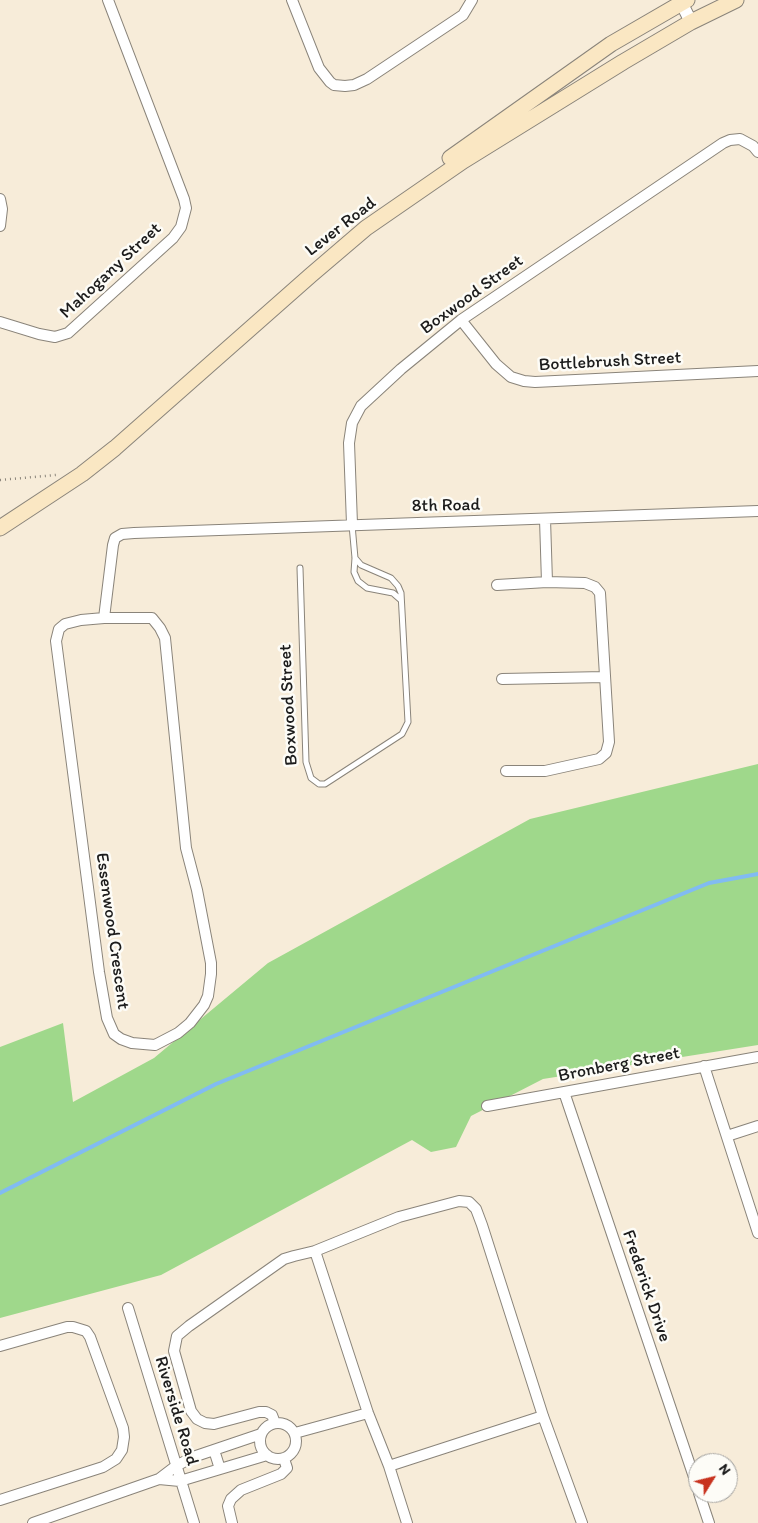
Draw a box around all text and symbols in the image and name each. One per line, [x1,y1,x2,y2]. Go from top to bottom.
street label: Lever Road [301,193,381,261]
street label: Mahogany Street [56,218,166,324]
street label: Boxwood Street [416,250,528,340]
street label: Bottlebrush Street [538,347,682,377]
street label: 8th Road [411,495,481,517]
street label: Boxwood Street [275,644,303,766]
street label: Essenwood Crescent [90,851,134,1011]
street label: Bronberg Street [556,1043,682,1087]
street label: Frederick Drive [617,1227,675,1345]
street label: Riverside Road [149,1354,203,1468]
north arrow [688,1453,738,1503]
text: N [715,1461,734,1478]

